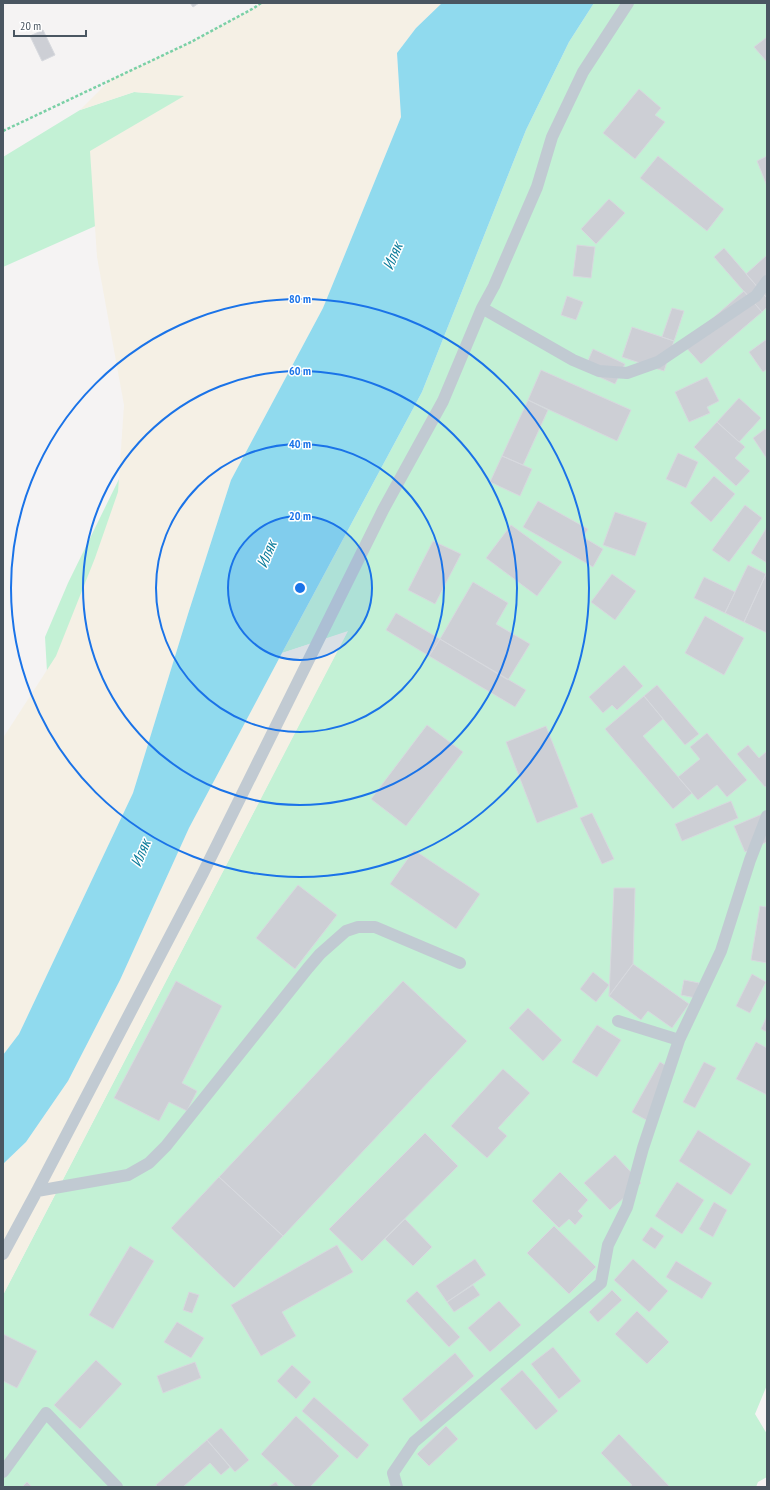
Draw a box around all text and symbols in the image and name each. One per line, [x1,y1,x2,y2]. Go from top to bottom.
scale bar [14,12,86,38]
text: 20 m [20,18,41,33]
water label: Иляк [377,238,407,273]
text: 80 m [289,291,311,306]
text: 60 m [289,363,311,378]
text: 40 m [289,436,311,451]
text: 20 m [289,508,311,523]
water label: Иляк [251,536,281,571]
centre of rings [293,581,307,595]
water label: Иляк [125,835,155,870]

